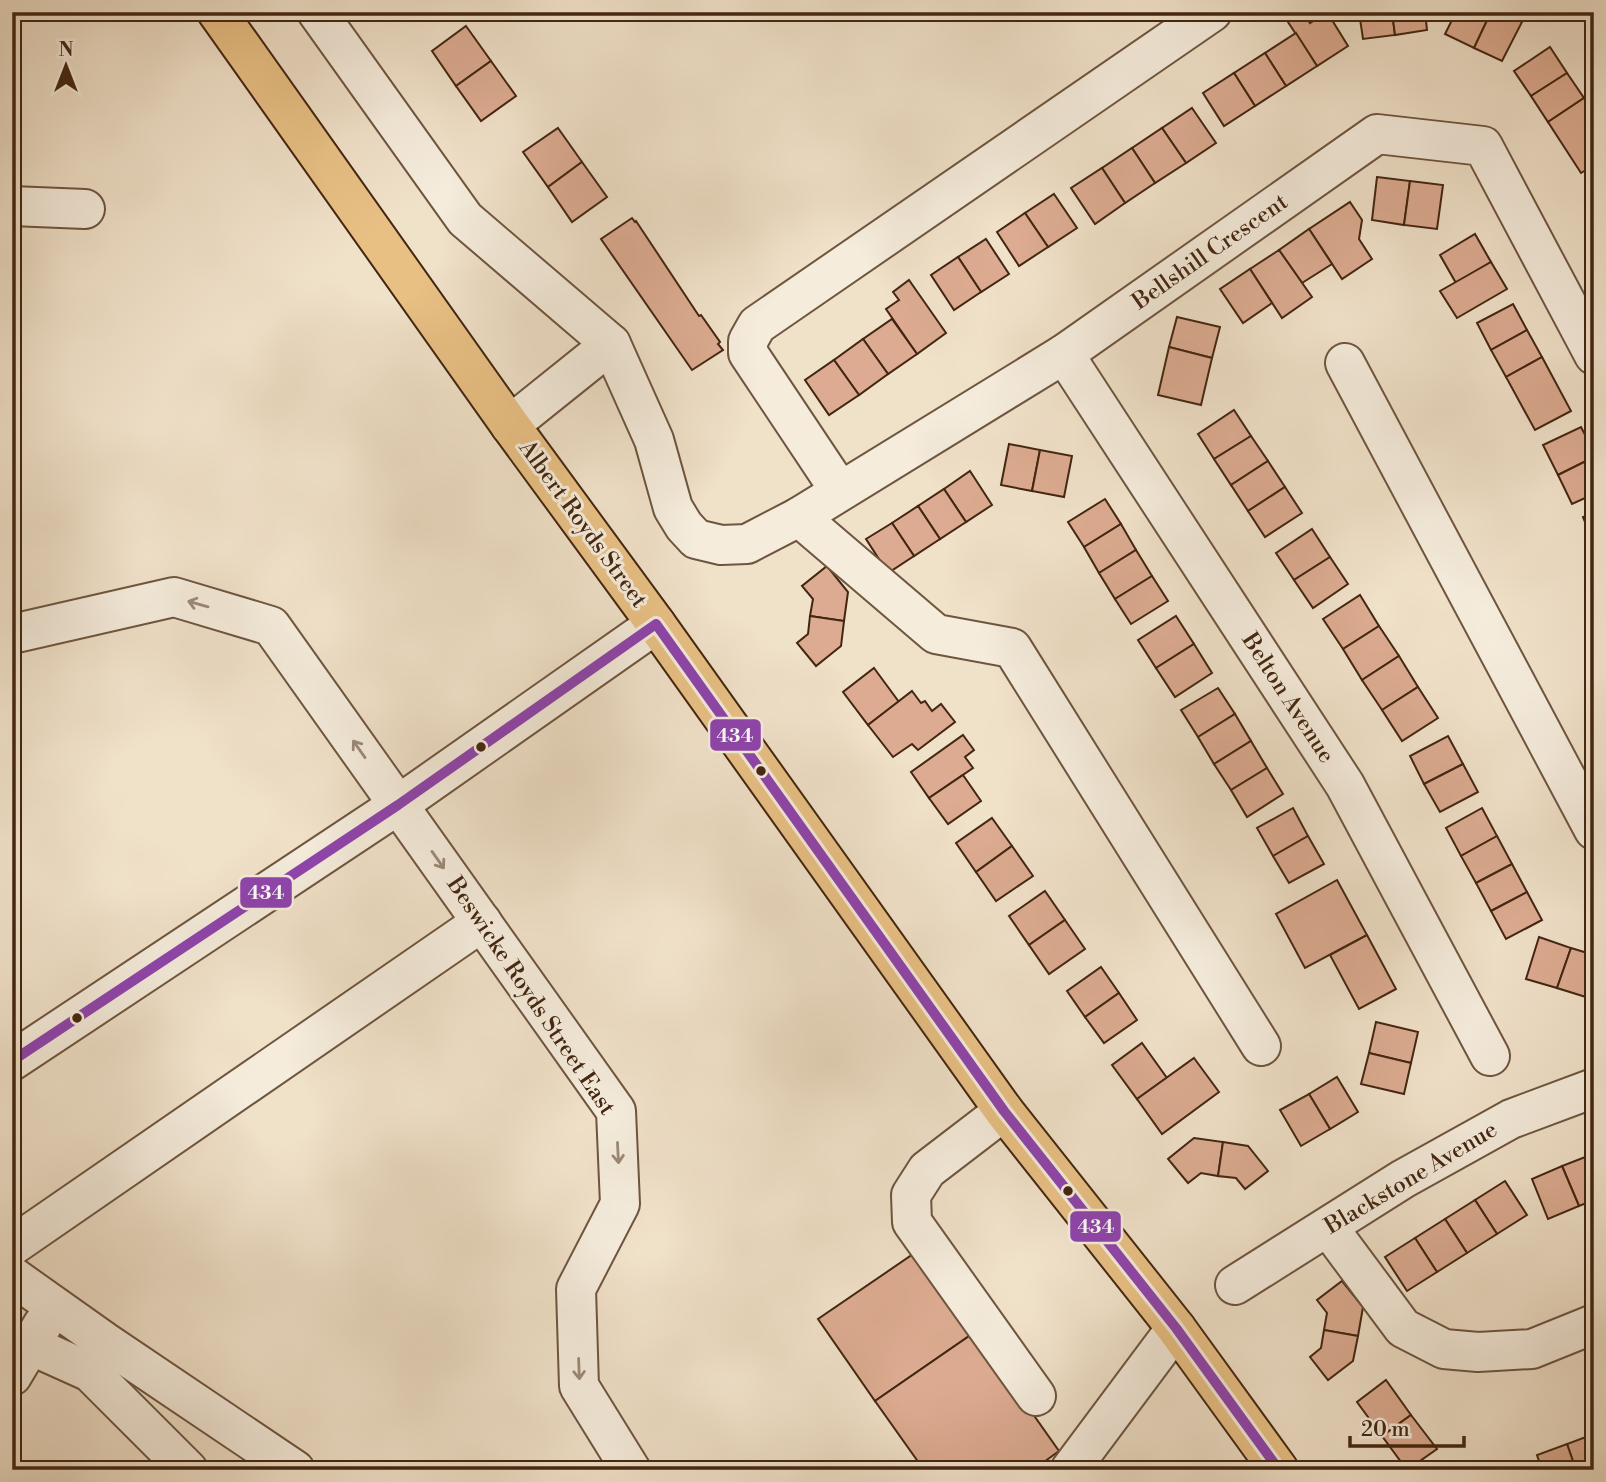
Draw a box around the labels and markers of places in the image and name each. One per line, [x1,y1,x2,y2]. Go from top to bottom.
unlabelled marker [474,740,488,754]
unlabelled marker [754,764,768,778]
unlabelled marker [70,1011,84,1025]
unlabelled marker [1061,1184,1075,1198]

